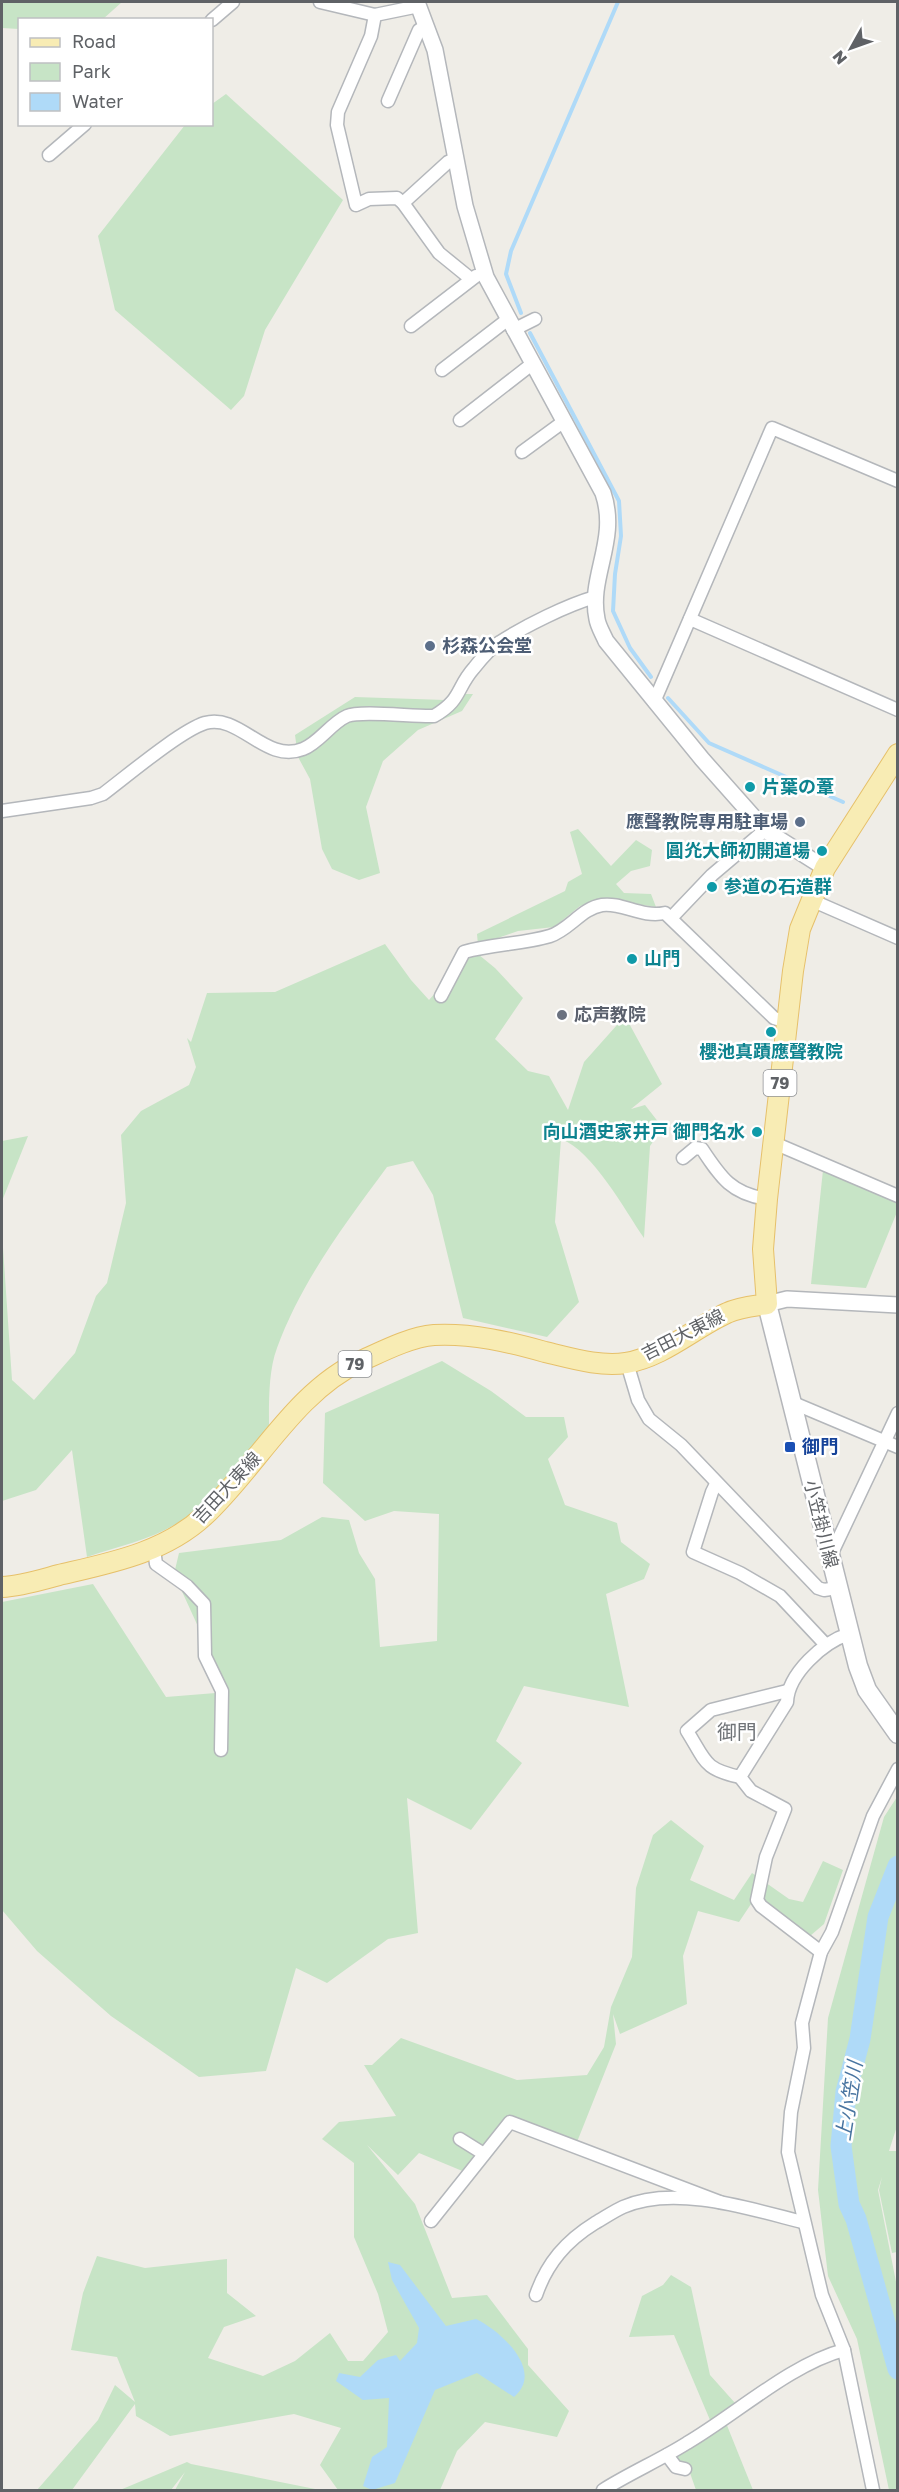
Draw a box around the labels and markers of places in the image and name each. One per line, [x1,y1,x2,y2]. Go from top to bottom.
place label: 杉森公会堂 [442,634,532,656]
marker: 杉森公会堂 [423,639,437,653]
place label: 片葉の葦 [762,775,834,797]
marker: 片葉の葦 [743,780,757,794]
place label: 應聲教院専用駐車場 [626,810,788,832]
marker: 應聲教院専用駐車場 [793,815,807,829]
place label: 圓灮大師初開道場 [666,839,810,861]
marker: 圓灮大師初開道場 [815,844,829,858]
place label: 参道の石造群 [724,875,832,897]
marker: 参道の石造群 [705,880,719,894]
place label: 山門 [644,947,680,969]
marker: 山門 [625,952,639,966]
place label: 応声教院 [574,1003,646,1025]
marker: 応声教院 [555,1008,569,1022]
marker: 櫻池真蹟應聲教院 [764,1025,778,1039]
place label: 櫻池真蹟應聲教院 [699,1040,843,1062]
place label: 向山酒史家井戸 御門名水 [543,1120,745,1142]
marker: 向山酒史家井戸 御門名水 [750,1125,764,1139]
place label: 御門 [801,1435,838,1457]
marker: 御門 [783,1440,797,1454]

